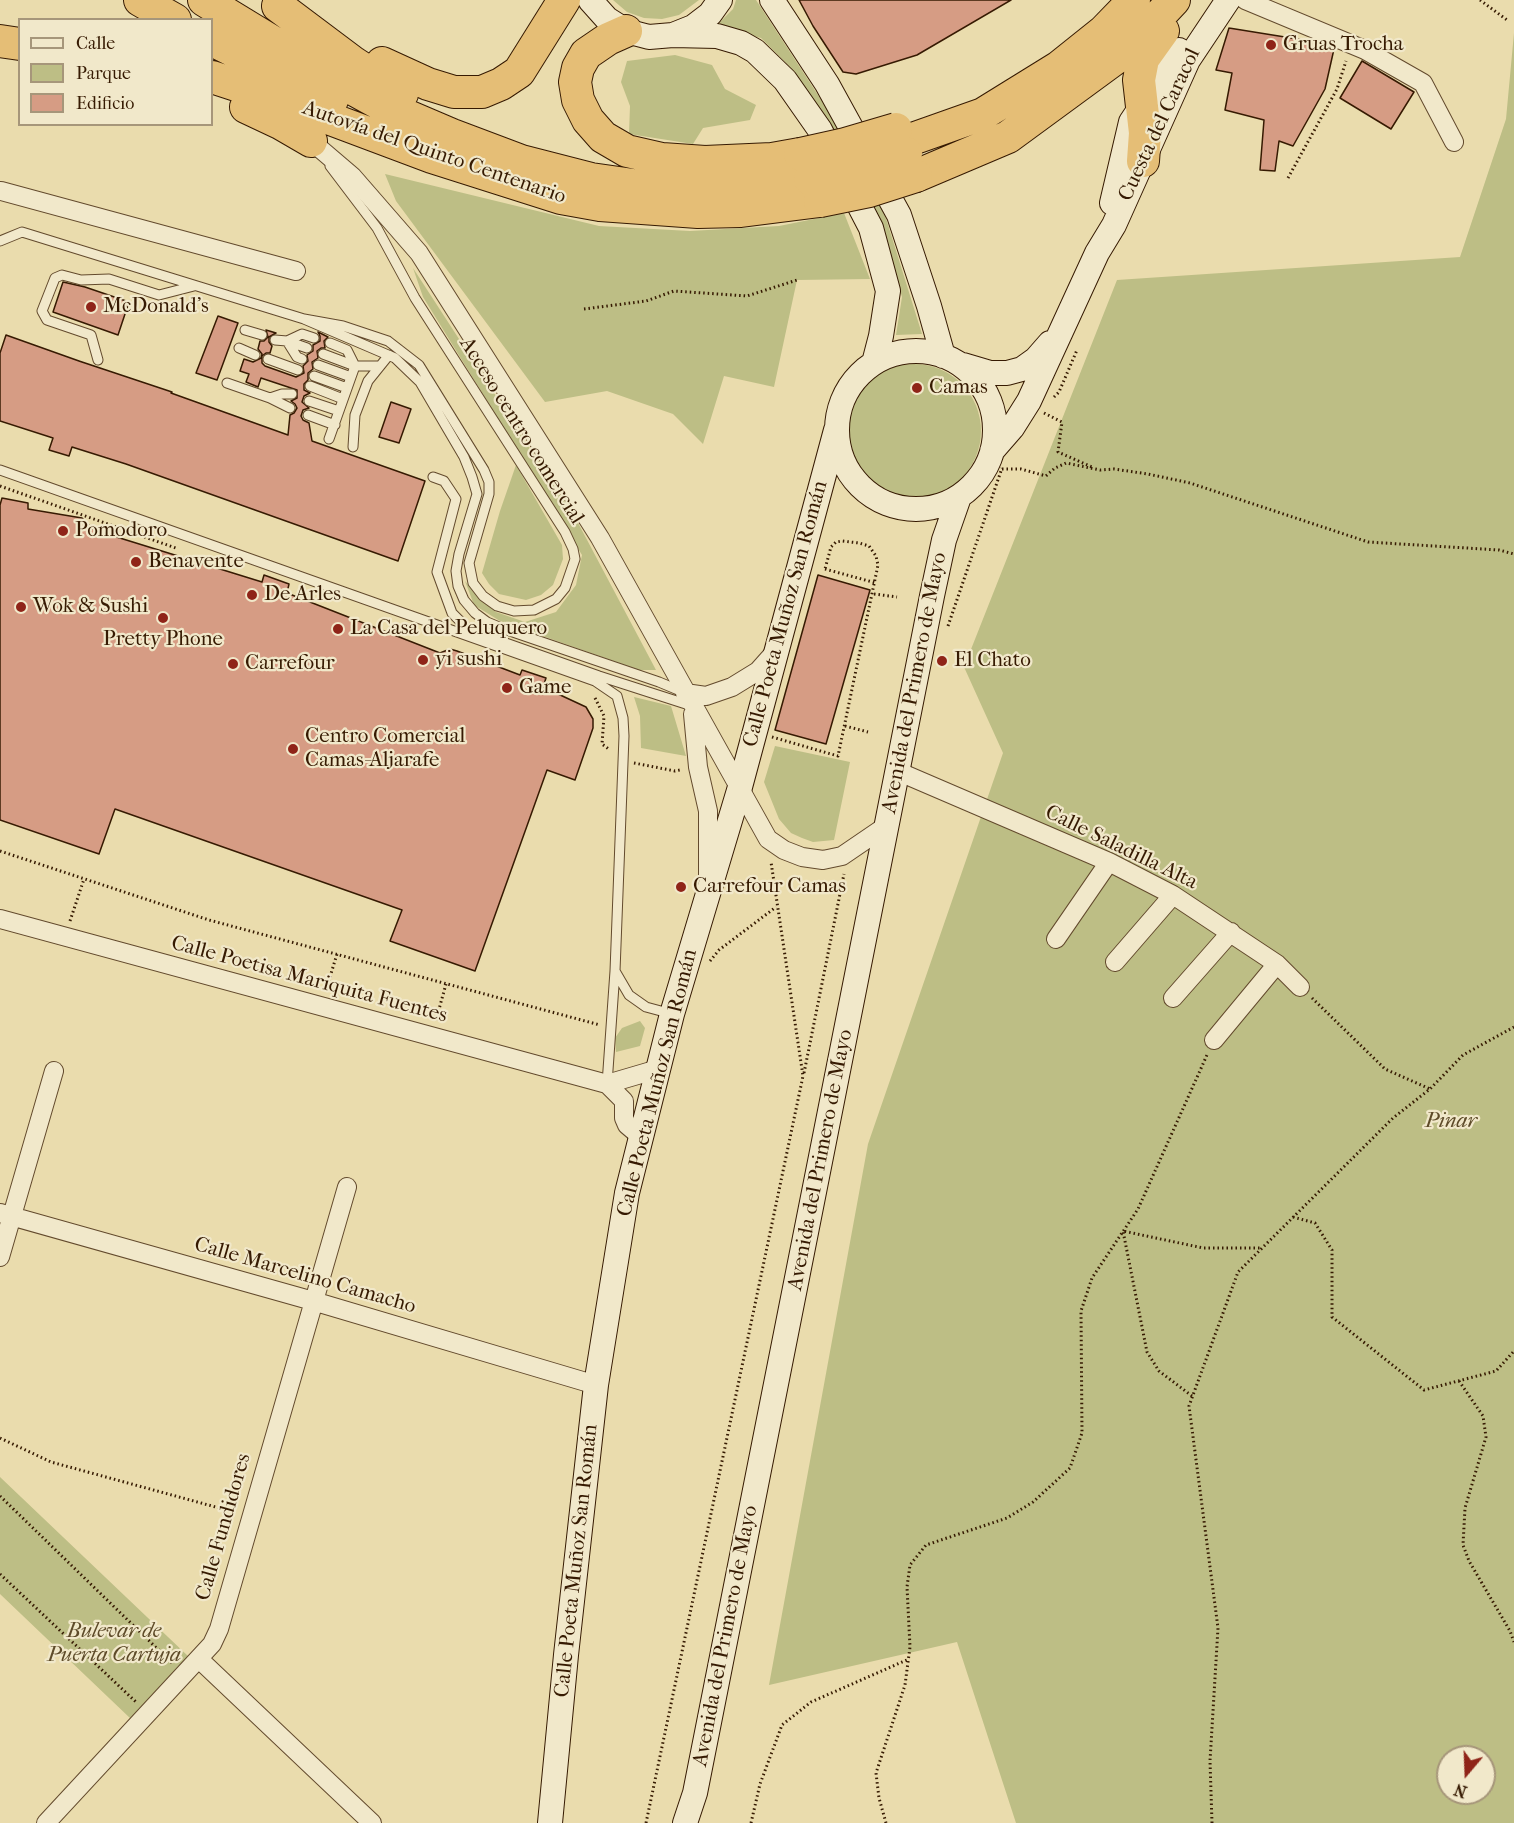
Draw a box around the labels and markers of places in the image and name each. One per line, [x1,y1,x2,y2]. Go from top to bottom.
place label: Gruas Trocha [1283,32,1404,58]
marker: Gruas Trocha [1264,38,1278,52]
place label: McDonald's [103,294,209,320]
marker: McDonald's [84,300,98,314]
place label: Camas [929,375,988,401]
marker: Camas [910,381,924,395]
place label: Pomodoro [75,518,167,544]
marker: Pomodoro [56,524,70,538]
place label: Benavente [148,549,244,575]
marker: Benavente [129,555,143,569]
place label: De Arles [264,582,341,608]
marker: De Arles [245,588,259,602]
place label: Wok & Sushi [33,594,148,620]
marker: Wok & Sushi [14,600,28,614]
marker: Pretty Phone [156,611,170,625]
place label: La Casa del Peluquero [350,616,547,642]
marker: La Casa del Peluquero [331,622,345,636]
place label: Pretty Phone [103,627,223,653]
place label: yi sushi [435,647,502,673]
place label: El Chato [954,648,1031,674]
place label: Carrefour [245,651,335,677]
marker: yi sushi [416,653,430,667]
marker: El Chato [935,654,949,668]
marker: Carrefour [226,657,240,671]
place label: Game [519,675,571,701]
marker: Game [500,681,514,695]
place label: Centro Comercial Camas-Aljarafe [305,724,465,774]
marker: Centro Comercial Camas-Aljarafe [286,742,300,756]
place label: Carrefour Camas [693,874,846,900]
marker: Carrefour Camas [674,880,688,894]

